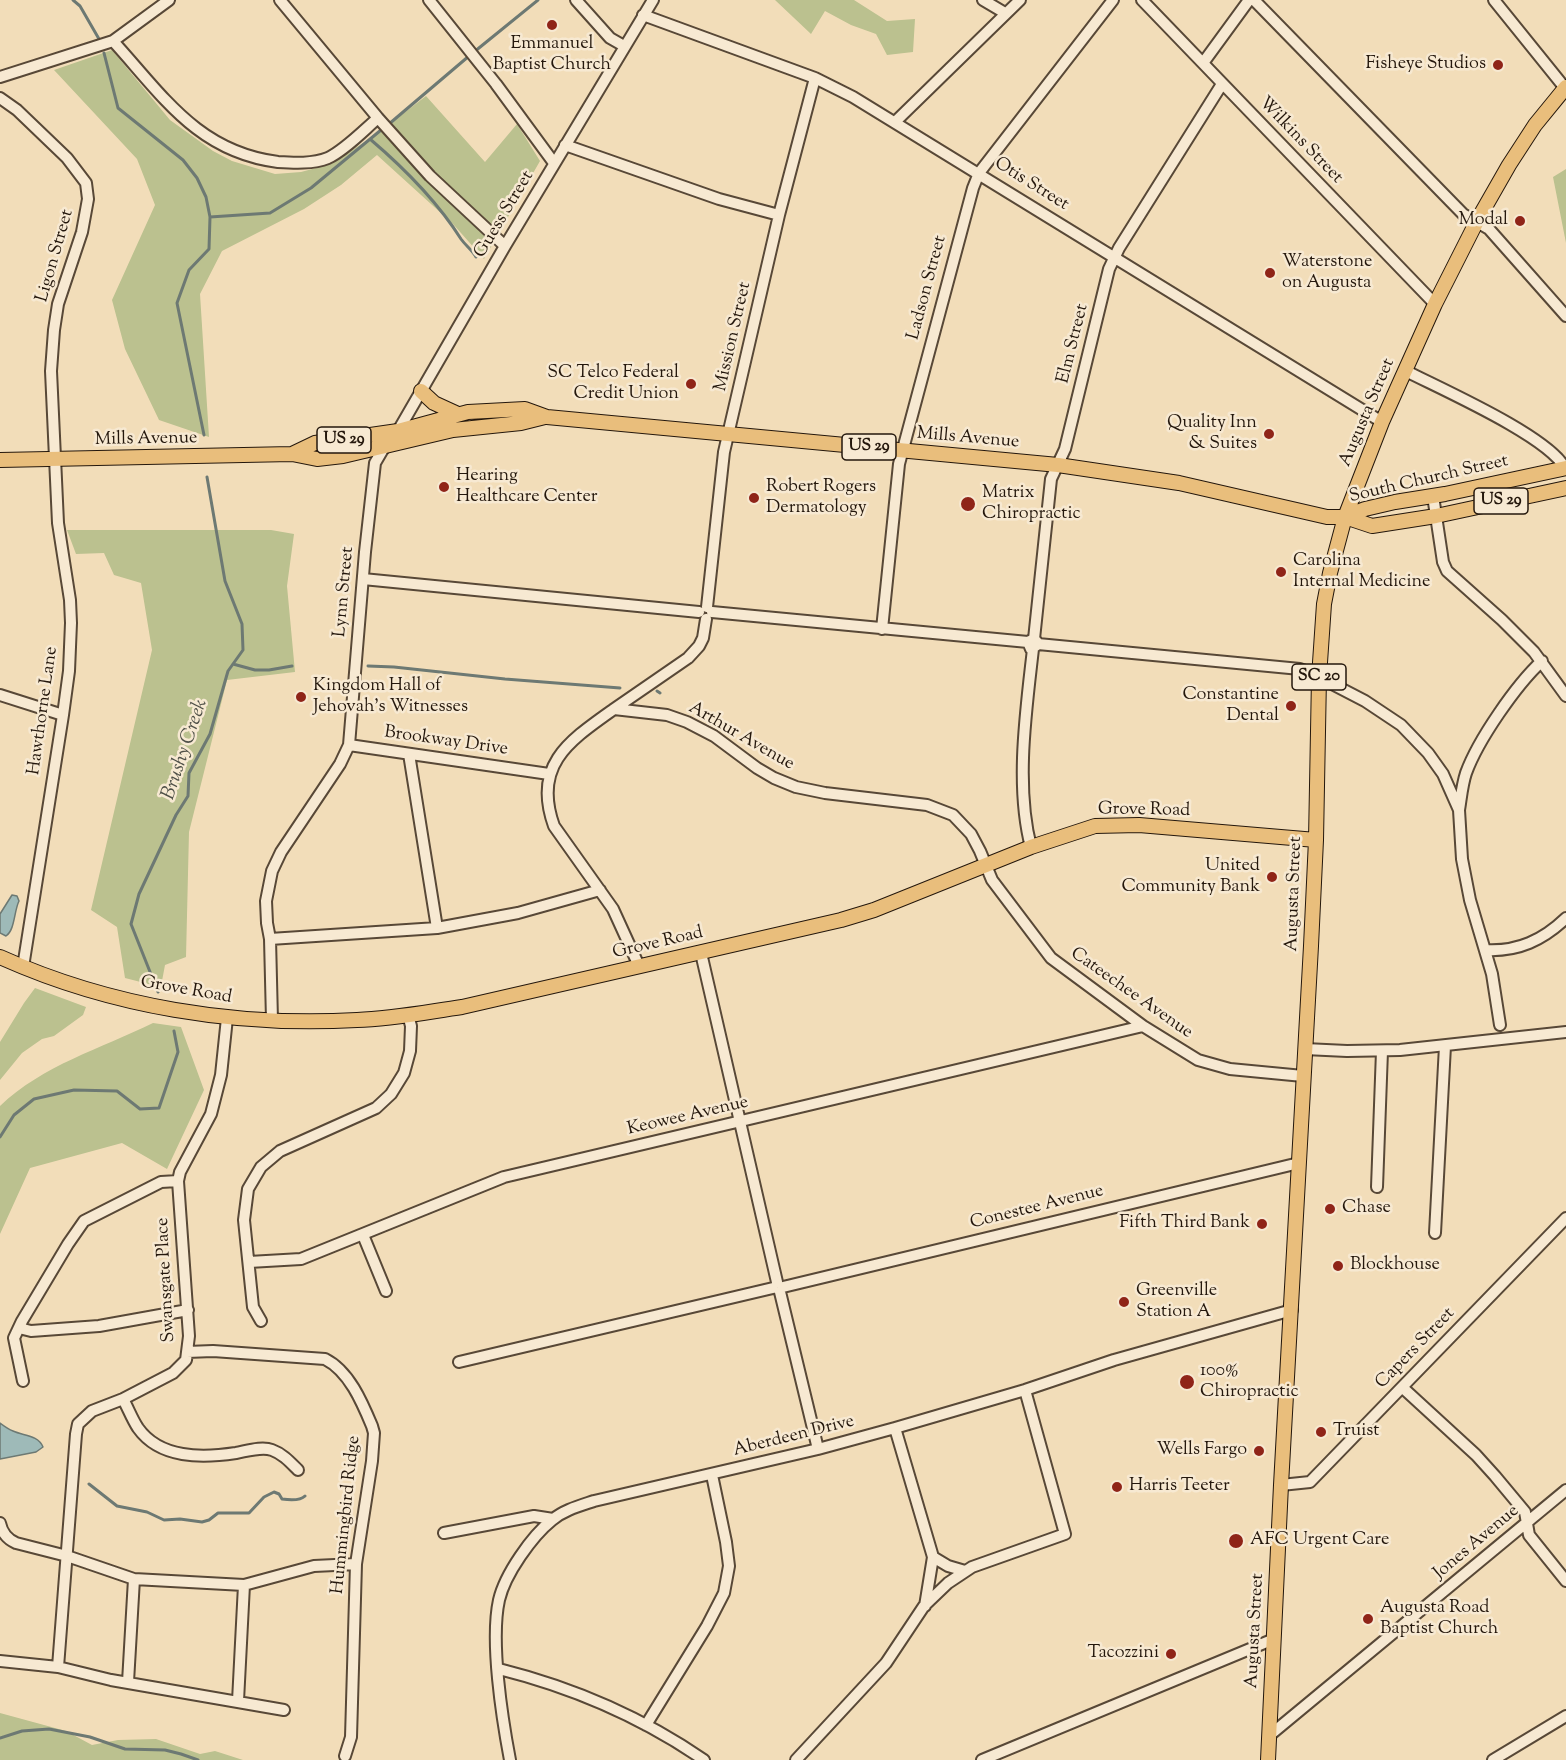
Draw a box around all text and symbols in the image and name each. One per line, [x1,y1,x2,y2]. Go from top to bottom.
marker: Emmanuel Baptist Church [545,18,559,32]
place label: Emmanuel Baptist Church [493,34,611,76]
place label: Fisheye Studios [1365,54,1486,76]
marker: Fisheye Studios [1491,58,1505,72]
street label: Wilkins Street [1253,93,1347,189]
street label: Otis Street [990,154,1072,216]
street label: Guess Street [471,167,539,263]
street label: Ligon Street [32,207,80,305]
place label: Modal [1458,210,1508,232]
marker: Modal [1513,214,1527,228]
street label: Ladson Street [904,234,952,342]
place label: Waterstone on Augusta [1282,252,1372,294]
marker: Waterstone on Augusta [1263,266,1277,280]
street label: Mission Street [711,280,757,394]
street label: Elm Street [1054,302,1094,386]
street label: Augusta Street [1336,356,1400,470]
place label: SC Telco Federal Credit Union [547,363,679,406]
marker: SC Telco Federal Credit Union [684,377,698,391]
place label: Quality Inn & Suites [1167,413,1257,456]
street label: Mills Avenue [916,424,1020,454]
road number: US 29 [317,427,371,453]
marker: Quality Inn & Suites [1262,427,1276,441]
street label: Mills Avenue [94,428,198,452]
road number: US 29 [842,434,896,460]
street label: South Church Street [1347,451,1511,509]
place label: Hearing Healthcare Center [456,466,598,508]
place label: Robert Rogers Dermatology [766,477,876,520]
marker: Hearing Healthcare Center [437,480,451,494]
place label: Matrix Chiropractic [982,483,1081,526]
road number: US 29 [1474,488,1528,514]
marker: Robert Rogers Dermatology [747,491,761,505]
marker: Matrix Chiropractic [959,495,977,513]
street label: Lynn Street [330,546,360,638]
place label: Carolina Internal Medicine [1293,551,1430,594]
marker: Carolina Internal Medicine [1274,565,1288,579]
street label: Hawthorne Lane [24,645,64,777]
road number: SC 20 [1292,664,1346,690]
place label: Kingdom Hall of Jehovah’s Witnesses [313,676,468,718]
place label: Constantine Dental [1182,685,1279,728]
marker: Kingdom Hall of Jehovah’s Witnesses [294,690,308,704]
water label: Brushy Creek [158,697,214,803]
street label: Arthur Avenue [684,698,798,776]
marker: Constantine Dental [1284,699,1298,713]
street label: Brookway Drive [383,723,509,761]
street label: Grove Road [1098,799,1190,823]
street label: Augusta Street [1282,836,1308,952]
place label: United Community Bank [1121,856,1260,898]
marker: United Community Bank [1265,870,1279,884]
street label: Grove Road [611,923,705,965]
street label: Cateechee Avenue [1066,944,1196,1044]
street label: Grove Road [139,972,233,1010]
street label: Keowee Avenue [625,1093,751,1141]
street label: Conestee Avenue [968,1181,1106,1235]
place label: Chase [1342,1198,1391,1220]
marker: Chase [1323,1202,1337,1216]
place label: Fifth Third Bank [1119,1213,1250,1235]
street label: Swansgate Place [153,1217,181,1343]
marker: Fifth Third Bank [1255,1217,1269,1231]
place label: Blockhouse [1350,1255,1440,1277]
marker: Blockhouse [1331,1259,1345,1273]
place label: Greenville Station A [1136,1281,1217,1324]
marker: Greenville Station A [1117,1295,1131,1309]
street label: Capers Street [1372,1304,1460,1394]
place label: 100% Chiropractic [1200,1361,1299,1404]
marker: 100% Chiropractic [1178,1373,1196,1391]
street label: Aberdeen Drive [731,1412,857,1462]
place label: Truist [1333,1421,1380,1443]
marker: Truist [1314,1425,1328,1439]
street label: Hummingbird Ridge [328,1435,366,1595]
place label: Wells Fargo [1156,1440,1247,1462]
marker: Wells Fargo [1252,1444,1266,1458]
place label: Harris Teeter [1129,1476,1230,1498]
marker: Harris Teeter [1110,1480,1124,1494]
street label: Jones Avenue [1430,1501,1524,1585]
place label: AFC Urgent Care [1250,1530,1389,1552]
marker: AFC Urgent Care [1227,1532,1245,1550]
street label: Augusta Street [1242,1573,1270,1689]
place label: Augusta Road Baptist Church [1380,1598,1498,1640]
marker: Augusta Road Baptist Church [1361,1612,1375,1626]
place label: Tacozzini [1087,1643,1159,1665]
marker: Tacozzini [1164,1647,1178,1661]

